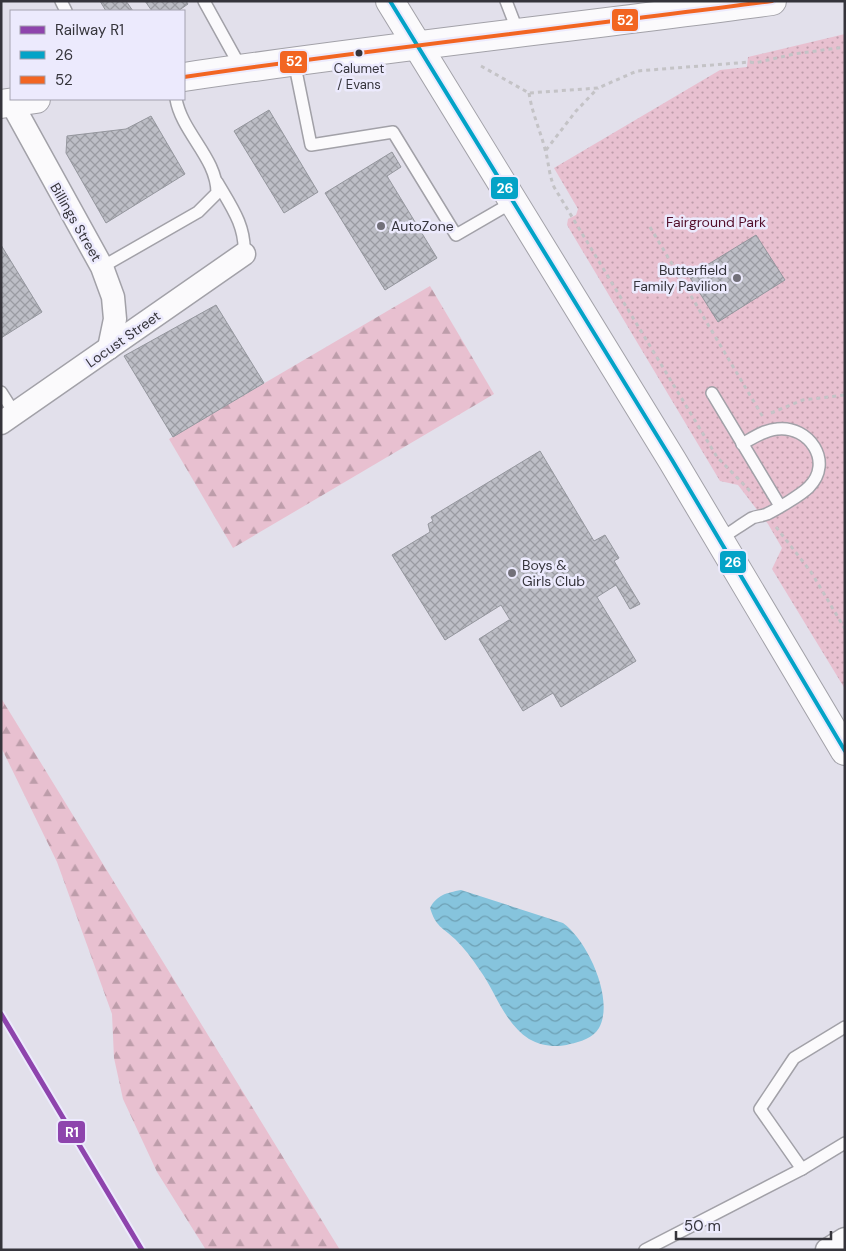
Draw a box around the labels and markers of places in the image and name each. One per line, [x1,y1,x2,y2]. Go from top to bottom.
marker: Calumet / Evans [354,48,364,58]
place label: Calumet / Evans [334,60,384,93]
place label: AutoZone [391,217,454,235]
marker: AutoZone [375,220,387,232]
place label: Butterfield Family Pavilion [633,261,727,295]
marker: Butterfield Family Pavilion [731,272,743,284]
place label: Boys & Girls Club [522,556,585,590]
marker: Boys & Girls Club [506,567,518,579]

